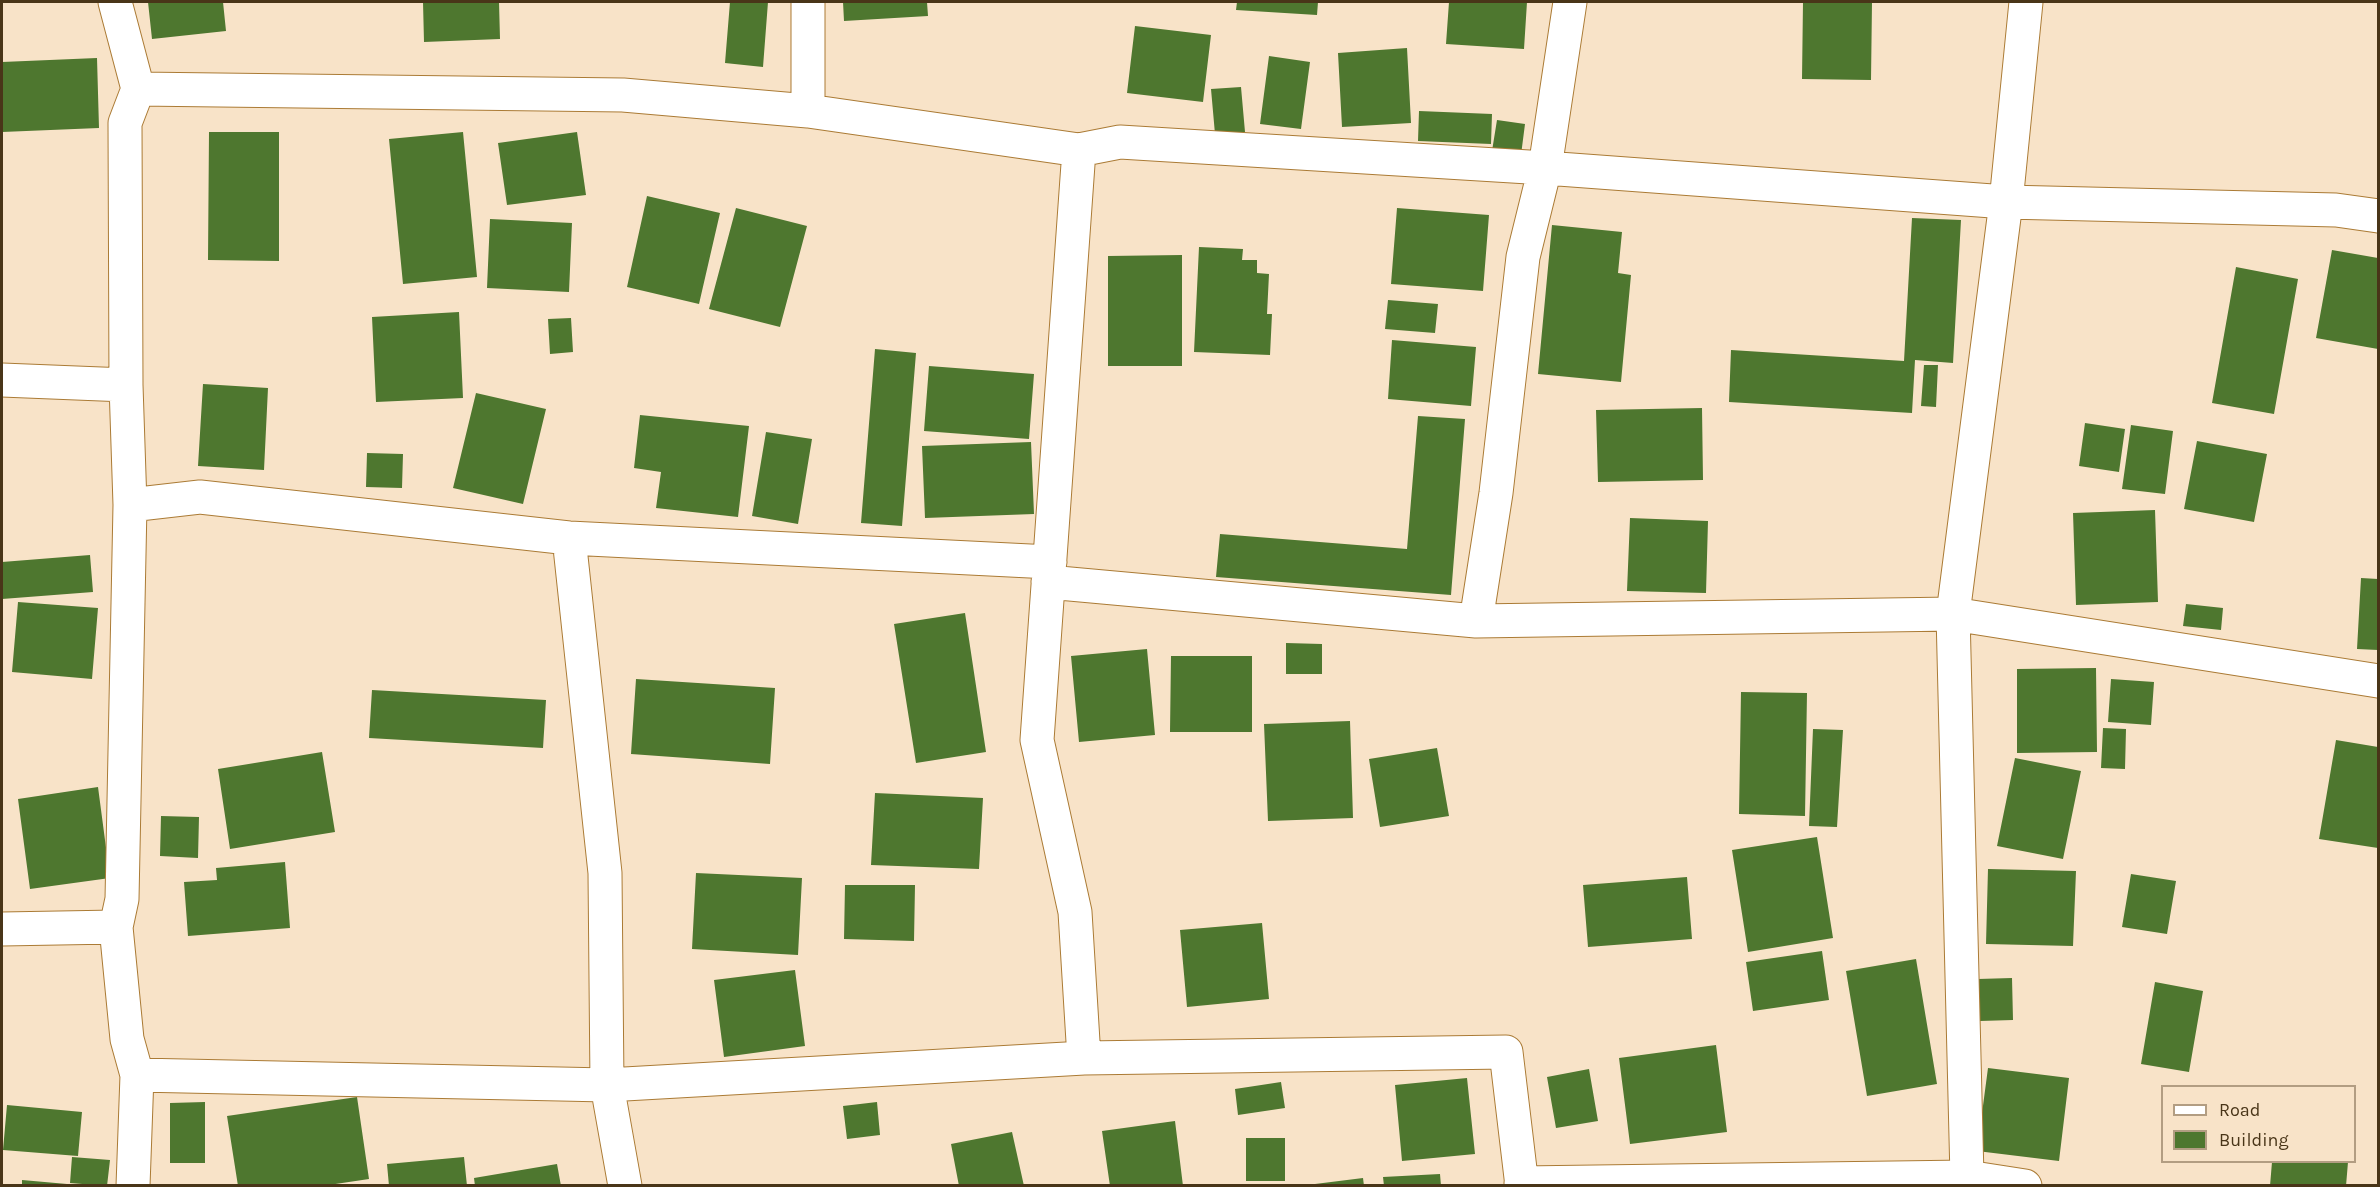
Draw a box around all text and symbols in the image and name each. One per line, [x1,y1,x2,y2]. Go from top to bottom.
legend [2161,1085,2356,1163]
text: Road [2219,1099,2260,1121]
text: Building [2219,1129,2289,1151]

